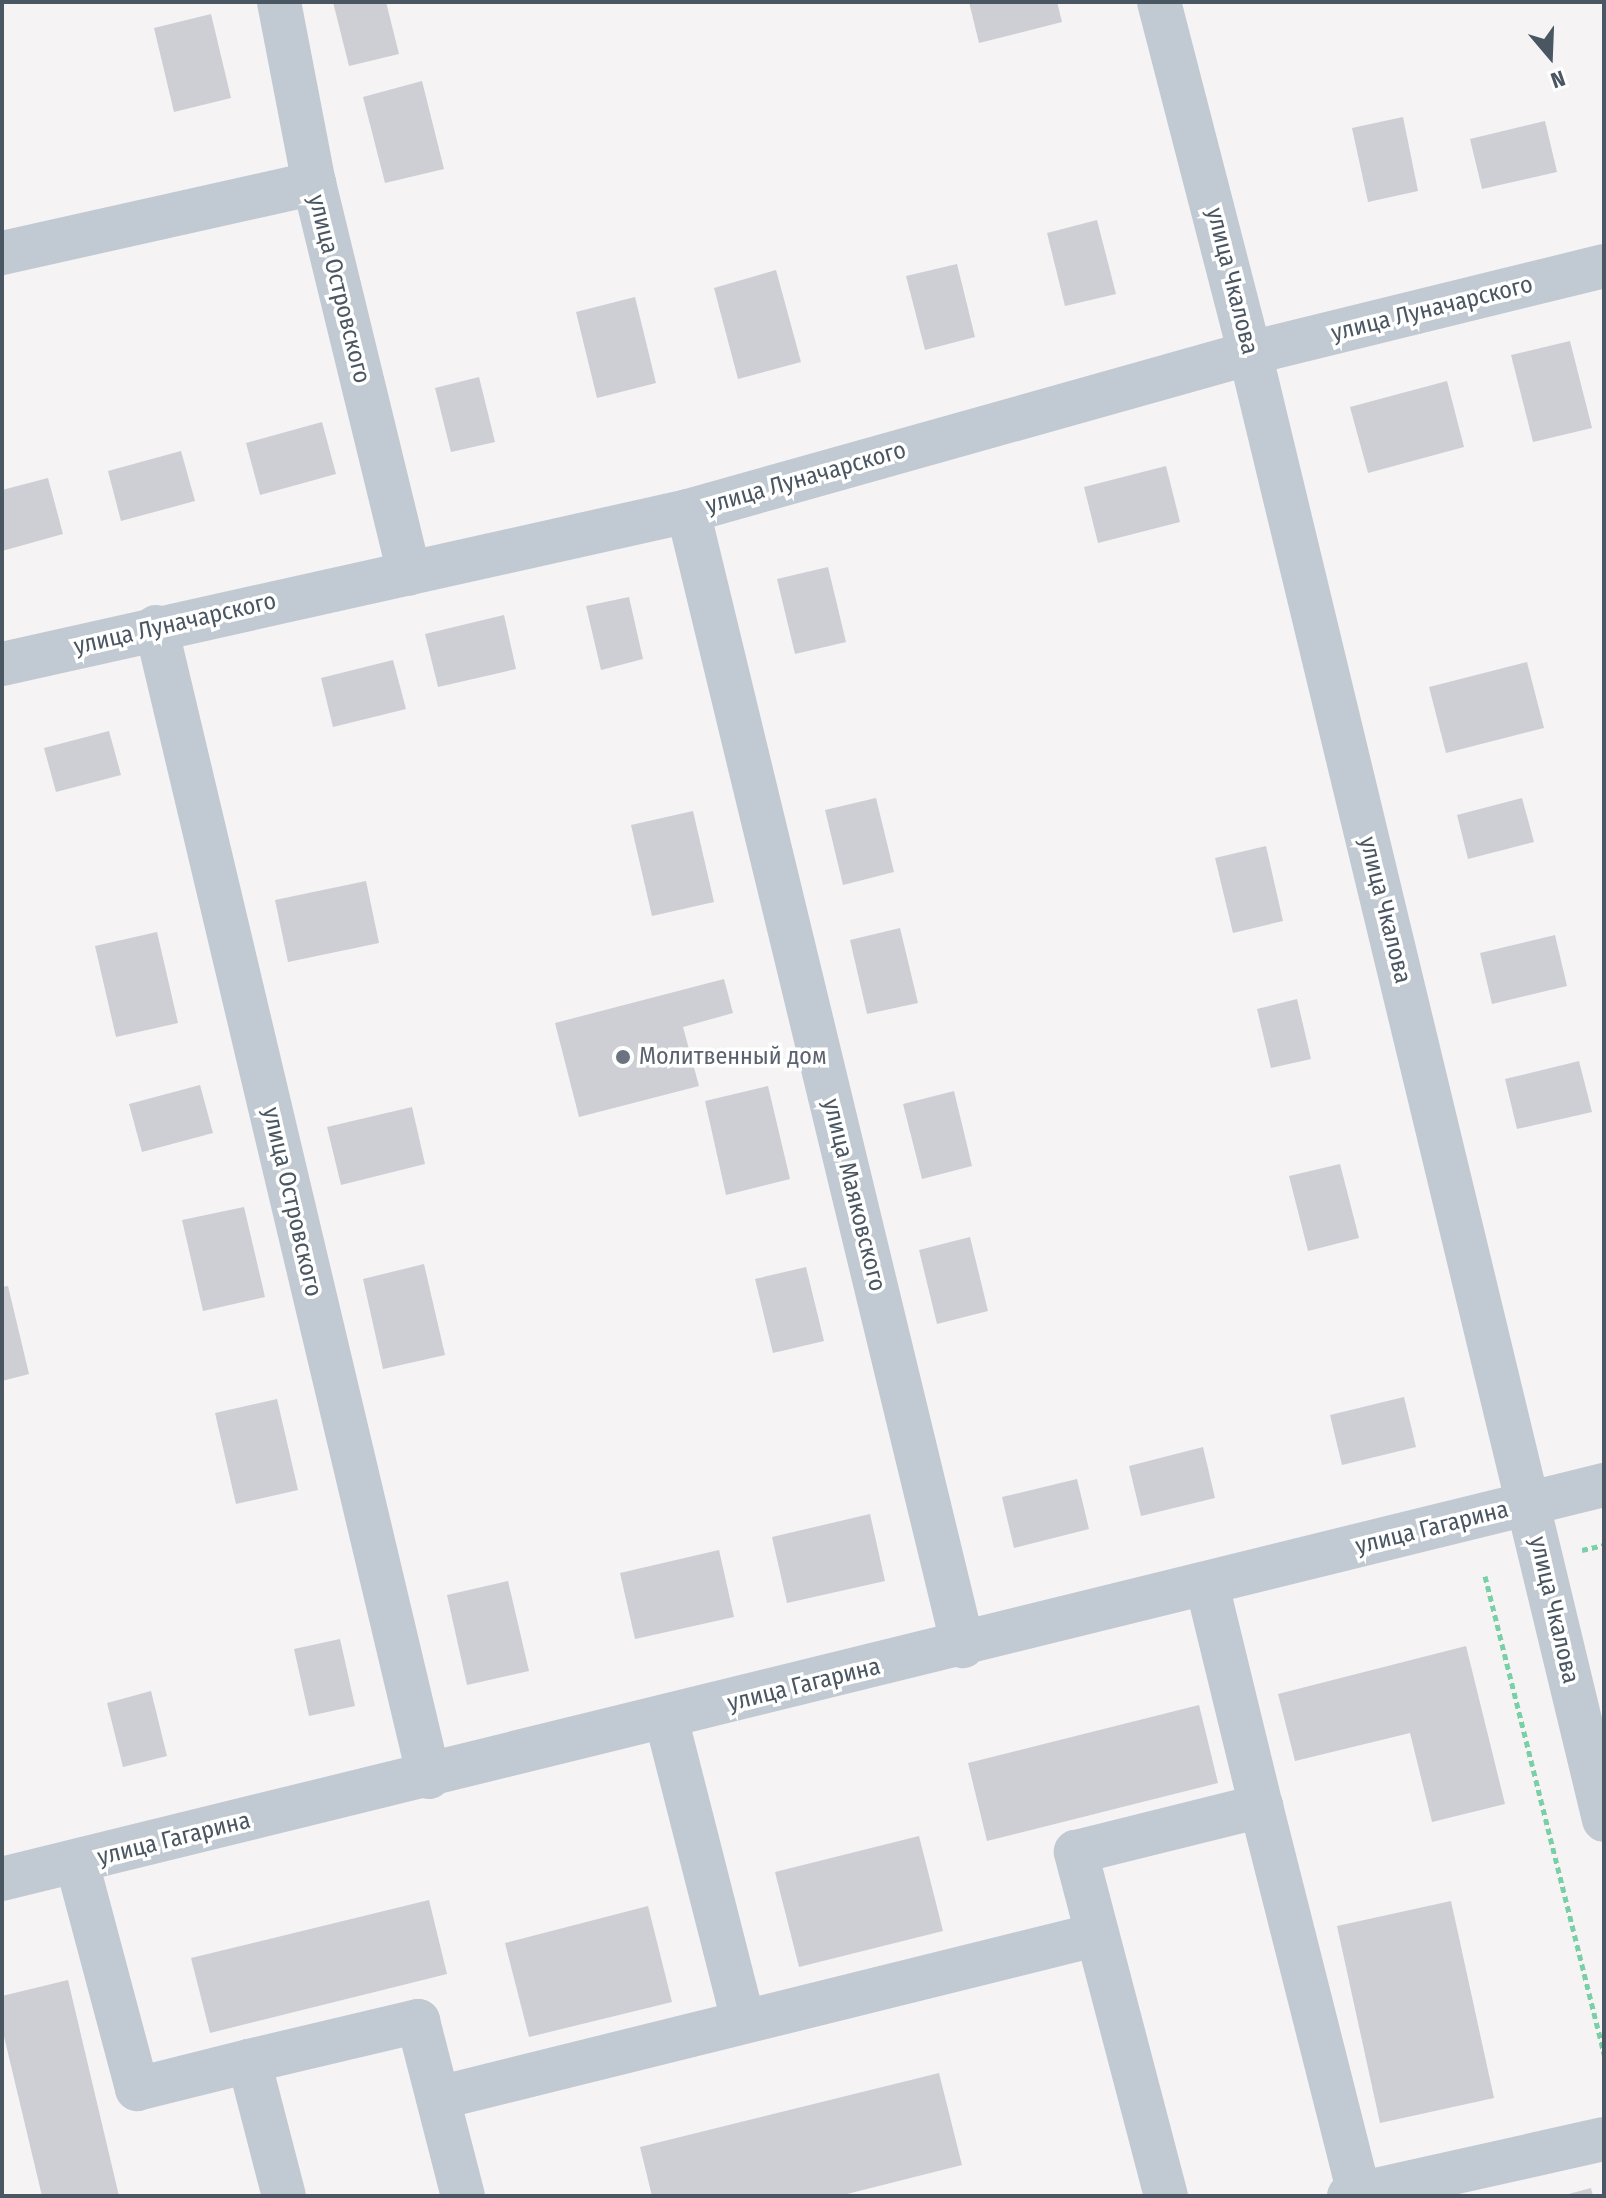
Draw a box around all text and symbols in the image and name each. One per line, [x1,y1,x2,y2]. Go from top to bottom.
north arrow [1510,16,1590,96]
text: N [1547,64,1569,94]
street label: улица Островского [302,192,376,386]
street label: улица Чкалова [1200,205,1264,357]
street label: улица Луначарского [1328,270,1536,348]
street label: улица Луначарского [703,436,909,520]
street label: улица Луначарского [71,587,279,661]
street label: улица Чкалова [1353,834,1417,986]
place label: Молитвенный дом [639,1043,827,1071]
marker: Молитвенный дом [614,1048,632,1066]
street label: улица Маяковского [816,1096,892,1294]
street label: улица Островского [256,1105,328,1299]
street label: улица Гагарина [1353,1495,1511,1561]
street label: улица Чкалова [1523,1534,1585,1686]
street label: улица Гагарина [725,1652,883,1718]
street label: улица Гагарина [95,1806,253,1872]

